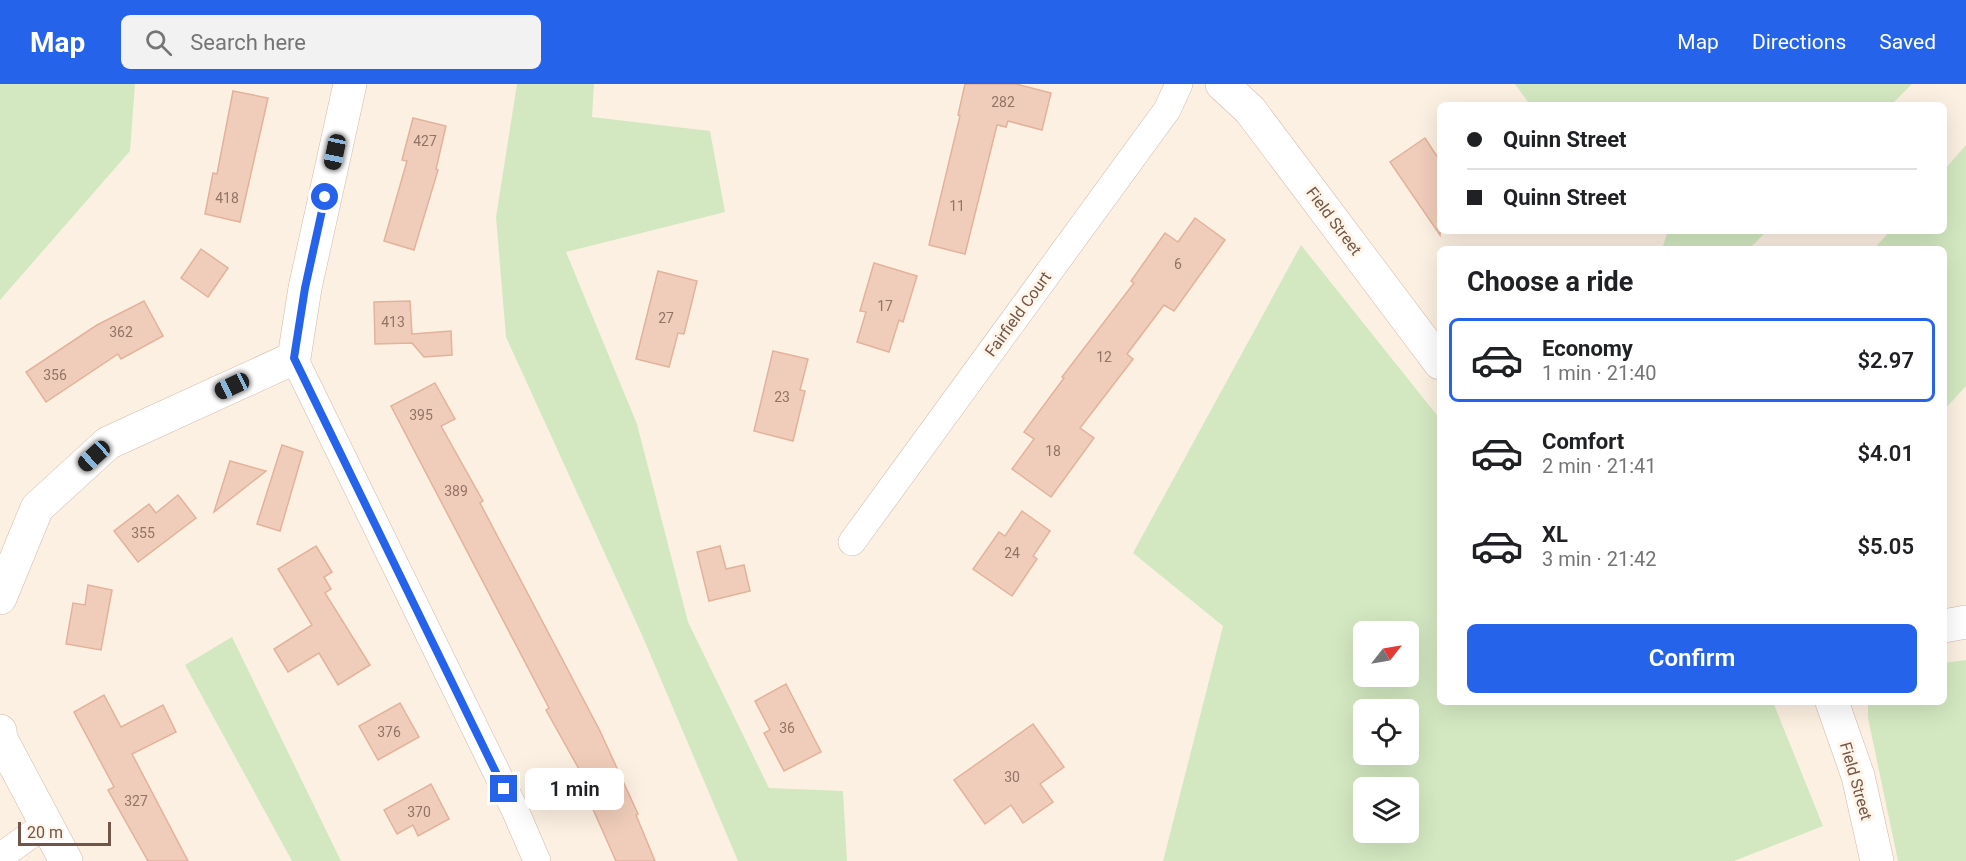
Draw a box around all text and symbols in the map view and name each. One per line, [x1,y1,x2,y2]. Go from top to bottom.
search box [121,15,541,69]
text: Map [30,26,85,59]
icon: search [142,26,175,59]
text: Search here [190,30,306,55]
text: Map [1677,30,1719,54]
text: Directions [1752,30,1846,54]
text: Saved [1879,30,1936,54]
house number: 282 [991,94,1015,110]
text: Quinn Street [1503,127,1627,152]
car [322,133,348,171]
house number: 427 [413,133,437,149]
route start [311,183,338,210]
street label: Field Street [1302,183,1366,259]
text: Quinn Street [1503,185,1627,210]
house number: 418 [215,190,239,206]
house number: 11 [949,198,965,214]
house number: 6 [1174,256,1182,272]
text: Choose a ride [1467,266,1633,298]
street label: Fairfield Court [981,268,1055,360]
house number: 17 [877,298,893,314]
house number: 27 [658,310,674,326]
house number: 413 [381,314,405,330]
house number: 362 [109,324,133,340]
icon: car [1470,333,1524,387]
text: Economy [1542,336,1633,361]
text: $2.97 [1857,348,1914,373]
house number: 12 [1096,349,1112,365]
text: 1 min · 21:40 [1542,361,1657,385]
house number: 356 [43,367,67,383]
car [212,370,252,402]
house number: 23 [774,389,790,405]
house number: 395 [409,407,433,423]
icon: car [1470,426,1524,480]
text: Comfort [1542,429,1624,454]
car [75,437,113,475]
text: $4.01 [1857,441,1914,466]
house number: 18 [1045,443,1061,459]
text: 2 min · 21:41 [1542,454,1657,478]
house number: 389 [444,483,468,499]
icon: car [1470,519,1524,573]
text: XL [1542,522,1568,547]
house number: 355 [131,525,155,541]
text: $5.05 [1857,534,1914,559]
house number: 24 [1004,545,1020,561]
text: 3 min · 21:42 [1542,547,1657,571]
north arrow [1353,621,1419,687]
map controls [1353,621,1419,843]
button: Confirm [1467,624,1917,693]
button: locate [1353,699,1419,765]
house number: 36 [779,720,795,736]
house number: 376 [377,724,401,740]
street label: Field Street [1836,740,1876,822]
callout: 1 min [525,768,624,810]
house number: 30 [1004,769,1020,785]
route end [490,775,517,802]
text: 1 min [549,777,600,801]
button: layers [1353,777,1419,843]
house number: 327 [124,793,148,809]
house number: 370 [407,804,431,820]
scale bar [18,819,111,846]
text: 20 m [27,823,63,842]

